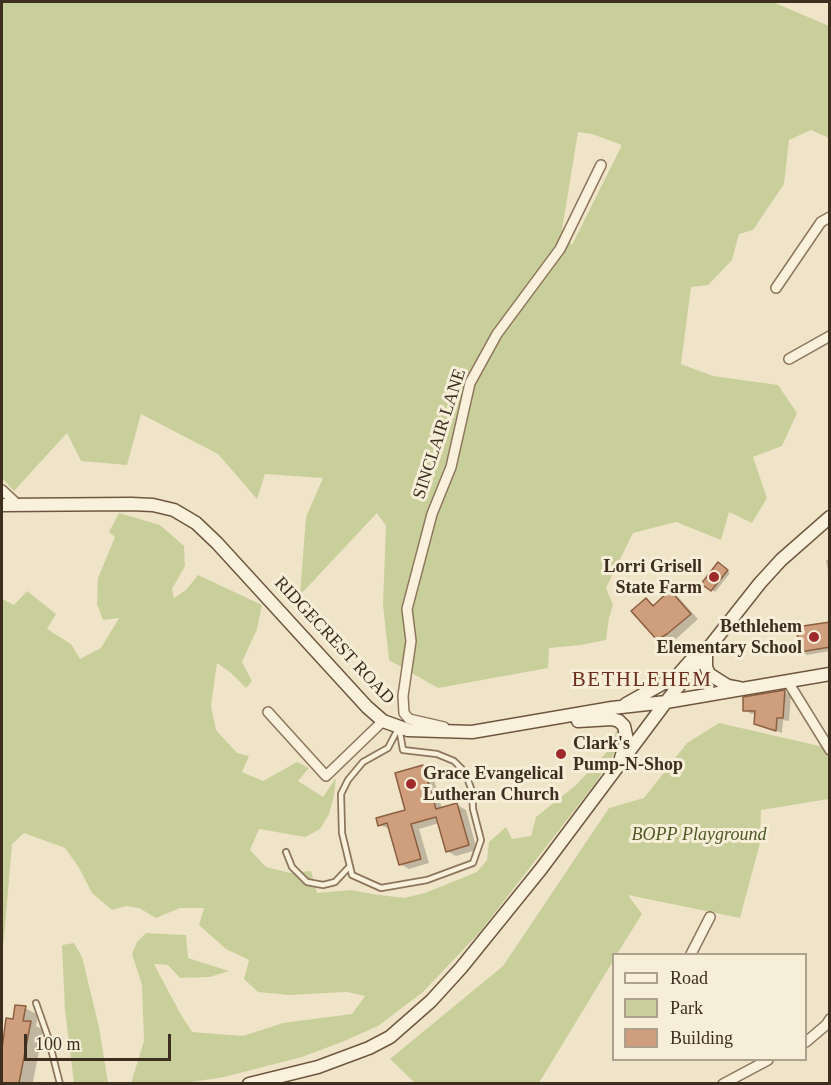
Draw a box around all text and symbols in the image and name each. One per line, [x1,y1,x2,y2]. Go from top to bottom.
street label: SINCLAIR LANE [409,366,471,502]
place label: Lorri Grisell State Farm [604,556,702,598]
marker: Lorri Grisell State Farm [707,570,721,584]
street label: RIDGECREST ROAD [269,573,399,709]
place label: Bethlehem Elementary School [657,616,802,658]
marker: Bethlehem Elementary School [807,630,821,644]
district label: BETHLEHEM [572,667,712,693]
place label: Clark's Pump-N-Shop [573,733,683,776]
marker: Clark's Pump-N-Shop [554,747,568,761]
place label: Grace Evangelical Lutheran Church [423,763,563,806]
marker: Grace Evangelical Lutheran Church [404,777,418,791]
park label: BOPP Playground [632,824,766,846]
legend [612,953,807,1061]
text: Road [670,968,708,988]
text: Park [670,998,703,1018]
scale bar [27,1022,174,1060]
text: Building [670,1028,733,1048]
text: 100 m [35,1034,81,1054]

